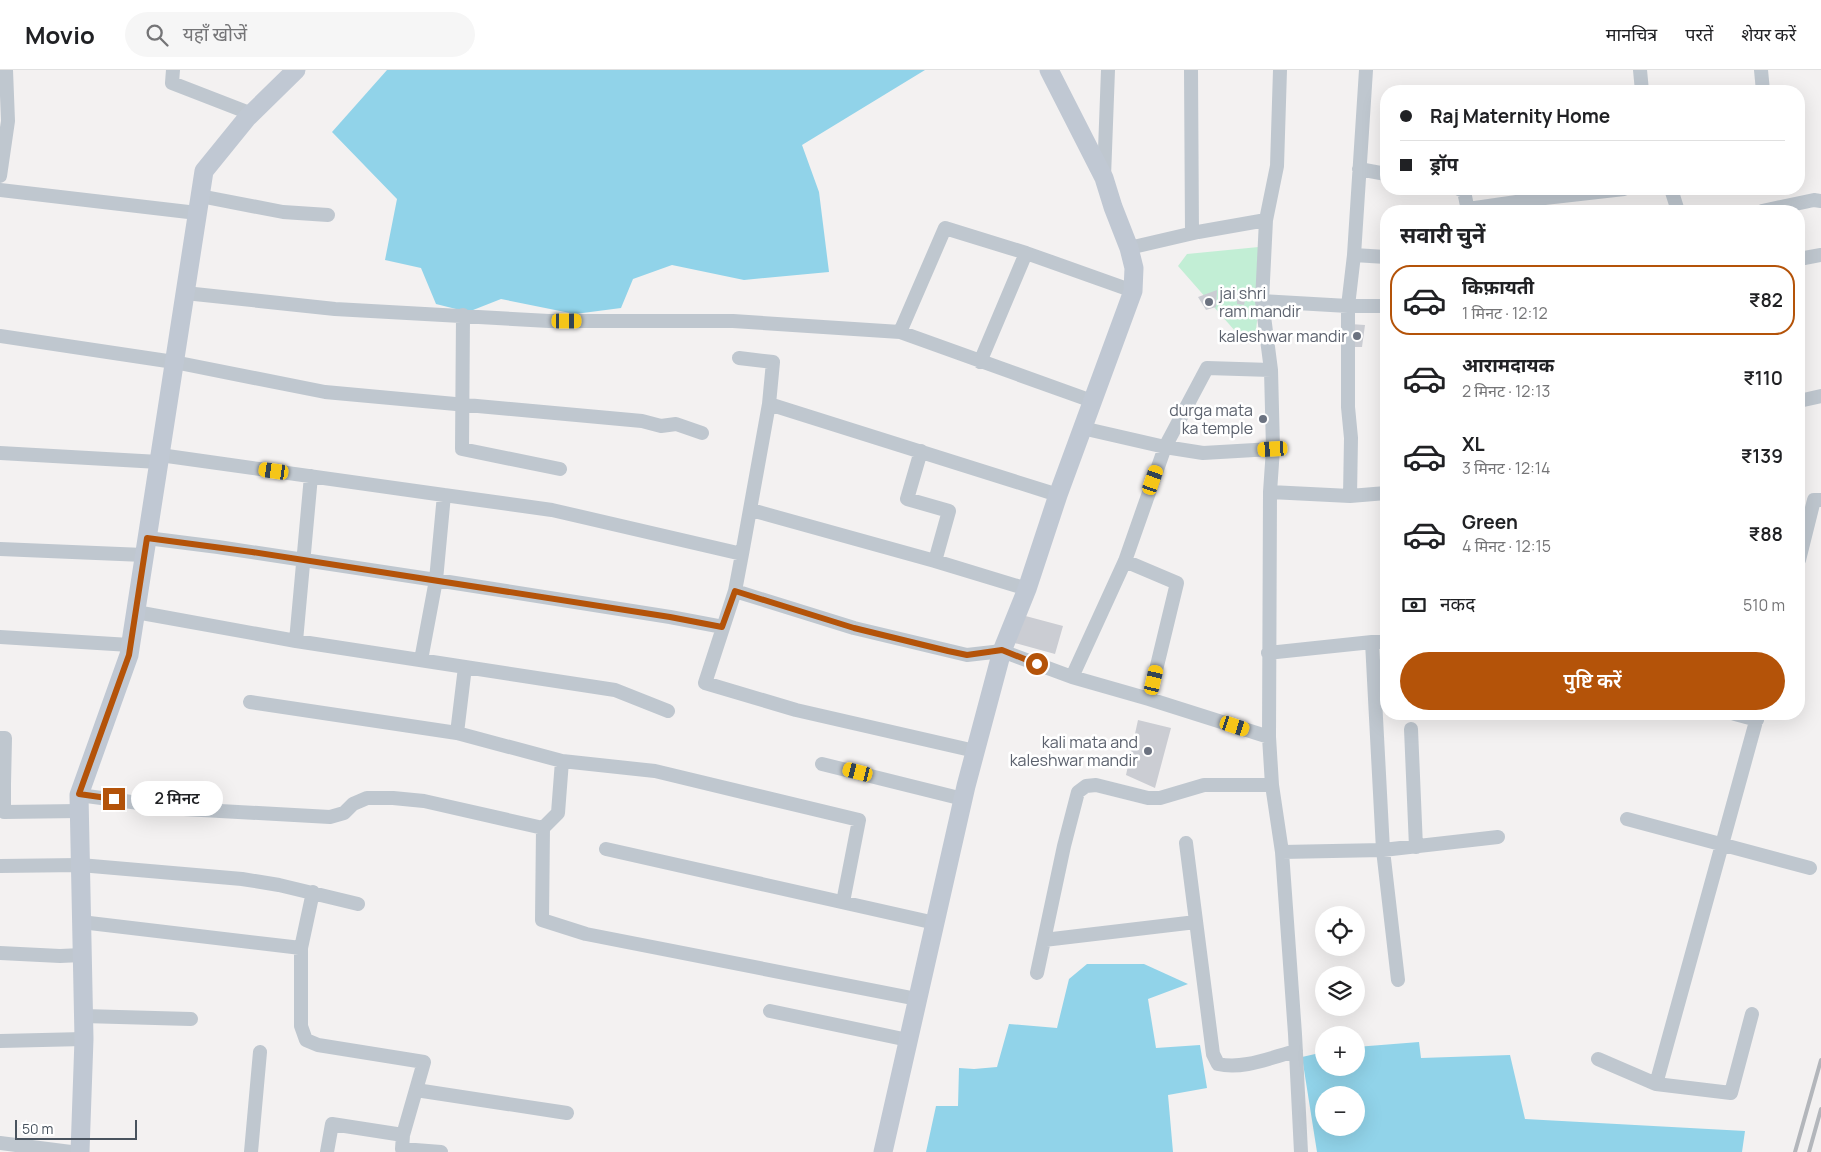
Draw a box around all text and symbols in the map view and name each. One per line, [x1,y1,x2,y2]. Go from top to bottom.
search box [125,12,475,57]
text: Movio [25,18,95,51]
icon: search [143,21,171,49]
text: यहाँ खोजें [183,21,247,47]
text: मानचित्र [1606,22,1657,46]
text: परतें [1685,22,1713,46]
text: शेयर करें [1741,22,1796,46]
text: Raj Maternity Home [1430,103,1610,129]
text: ड्रॉप [1430,151,1458,177]
text: सवारी चुनें [1400,220,1485,250]
text: किफ़ायती [1462,274,1534,300]
icon: car [1402,278,1447,323]
place label: jai shri ram mandir [1218,282,1301,322]
text: ₹82 [1749,287,1783,313]
marker: jai shri ram mandir [1203,296,1215,308]
text: 1 मिनट · 12:12 [1462,302,1548,324]
car [552,314,582,329]
place label: kaleshwar mandir [1219,325,1347,347]
marker: kaleshwar mandir [1351,330,1363,342]
text: आरामदायक [1462,352,1554,378]
icon: car [1402,356,1447,401]
text: ₹110 [1743,365,1783,391]
text: 2 मिनट · 12:13 [1462,380,1550,402]
place label: durga mata ka temple [1169,399,1253,439]
marker: durga mata ka temple [1257,413,1269,425]
text: XL [1462,431,1485,457]
icon: car [1402,434,1447,479]
car [1257,441,1288,457]
text: ₹139 [1741,443,1783,469]
text: 3 मिनट · 12:14 [1462,457,1551,479]
car [258,461,289,481]
car [1141,463,1164,497]
text: Green [1462,509,1518,535]
icon: car [1402,512,1447,557]
text: ₹88 [1749,521,1783,547]
text: 4 मिनट · 12:15 [1462,535,1551,557]
icon: cash [1400,591,1428,619]
text: नकद [1440,591,1475,617]
text: 510 m [1743,594,1785,616]
button: पुष्टि करें [1400,652,1785,710]
route start [1026,653,1048,675]
car [1143,664,1164,696]
car [1218,714,1251,738]
place label: kali mata and kaleshwar mandir [1010,731,1138,771]
marker: kali mata and kaleshwar mandir [1142,745,1154,757]
car [841,761,874,783]
callout: 2 मिनट [132,782,224,816]
text: 2 मिनट [154,787,200,809]
route end [103,788,125,810]
map controls [1315,906,1365,1136]
button: locate [1315,906,1365,956]
button: layers [1315,966,1365,1016]
button: + [1315,1026,1365,1076]
button: − [1315,1086,1365,1136]
scale bar [15,1117,138,1140]
text: 50 m [22,1119,53,1138]

